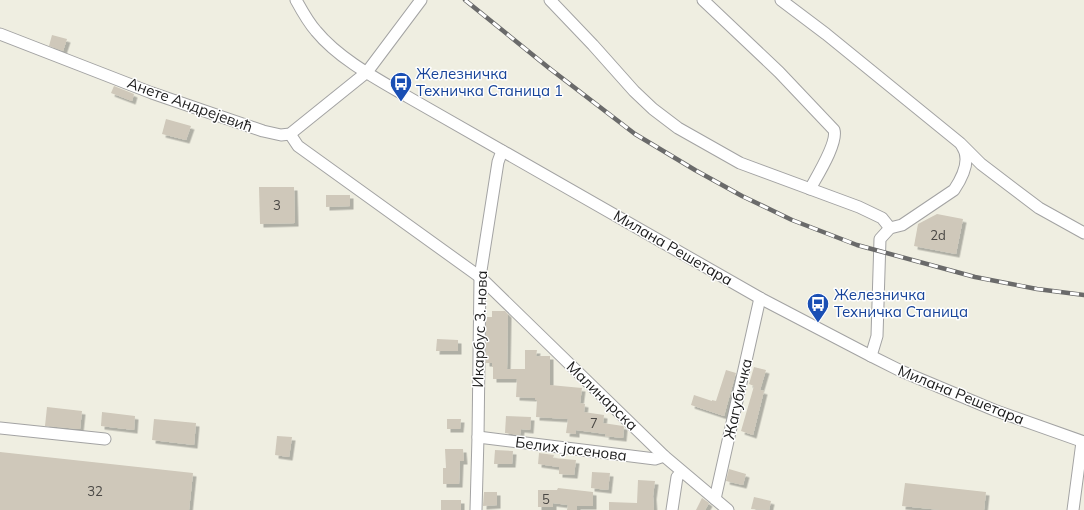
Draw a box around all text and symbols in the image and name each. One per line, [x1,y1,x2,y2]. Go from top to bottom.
place label: Железничка Техничка Станица 1 [416,64,563,100]
bus stop icon: Железничка Техничка Станица 1 [388,70,414,103]
street label: Анете Андрејевић [125,73,256,136]
house number: 3 [273,197,281,213]
street label: Милана Решетара [610,206,736,289]
house number: 2d [930,227,946,243]
street label: Икарбус 3. нова [468,270,491,388]
place label: Железничка Техничка Станица [834,285,968,321]
bus stop icon: Железничка Техничка Станица [805,291,831,324]
street label: Малинарска [563,357,642,434]
street label: Жагубичка [719,357,756,441]
street label: Милана Решетара [895,361,1027,429]
house number: 7 [590,415,598,431]
street label: Белих јасенова [514,432,628,465]
house number: 32 [87,483,103,499]
house number: 5 [542,491,550,507]

